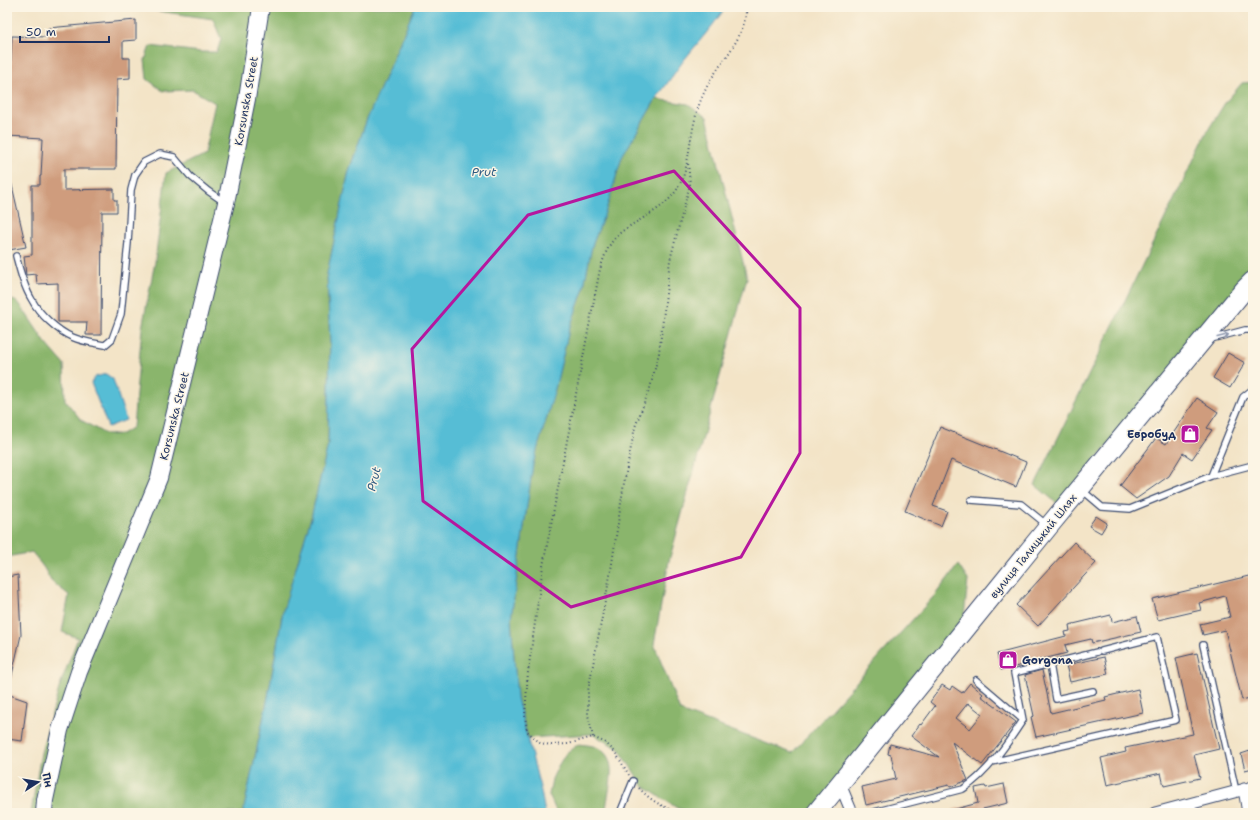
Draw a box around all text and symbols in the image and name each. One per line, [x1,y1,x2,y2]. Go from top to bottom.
scale bar [20,18,109,44]
text: 50 m [26,24,56,40]
street label: Korsunska Street [231,55,262,147]
water label: Prut [472,164,497,180]
one-way arrow [1216,332,1229,339]
street label: Korsunska Street [156,370,193,462]
shop icon: Евробуд [1179,423,1201,445]
place label: Евробуд [1127,427,1176,442]
water label: Prut [363,464,385,493]
street label: вулиця Галицький Шлях [986,491,1081,602]
shop icon: Gorgona [997,649,1019,671]
place label: Gorgona [1022,653,1073,668]
north arrow [18,762,58,802]
text: Пн [38,771,56,789]

